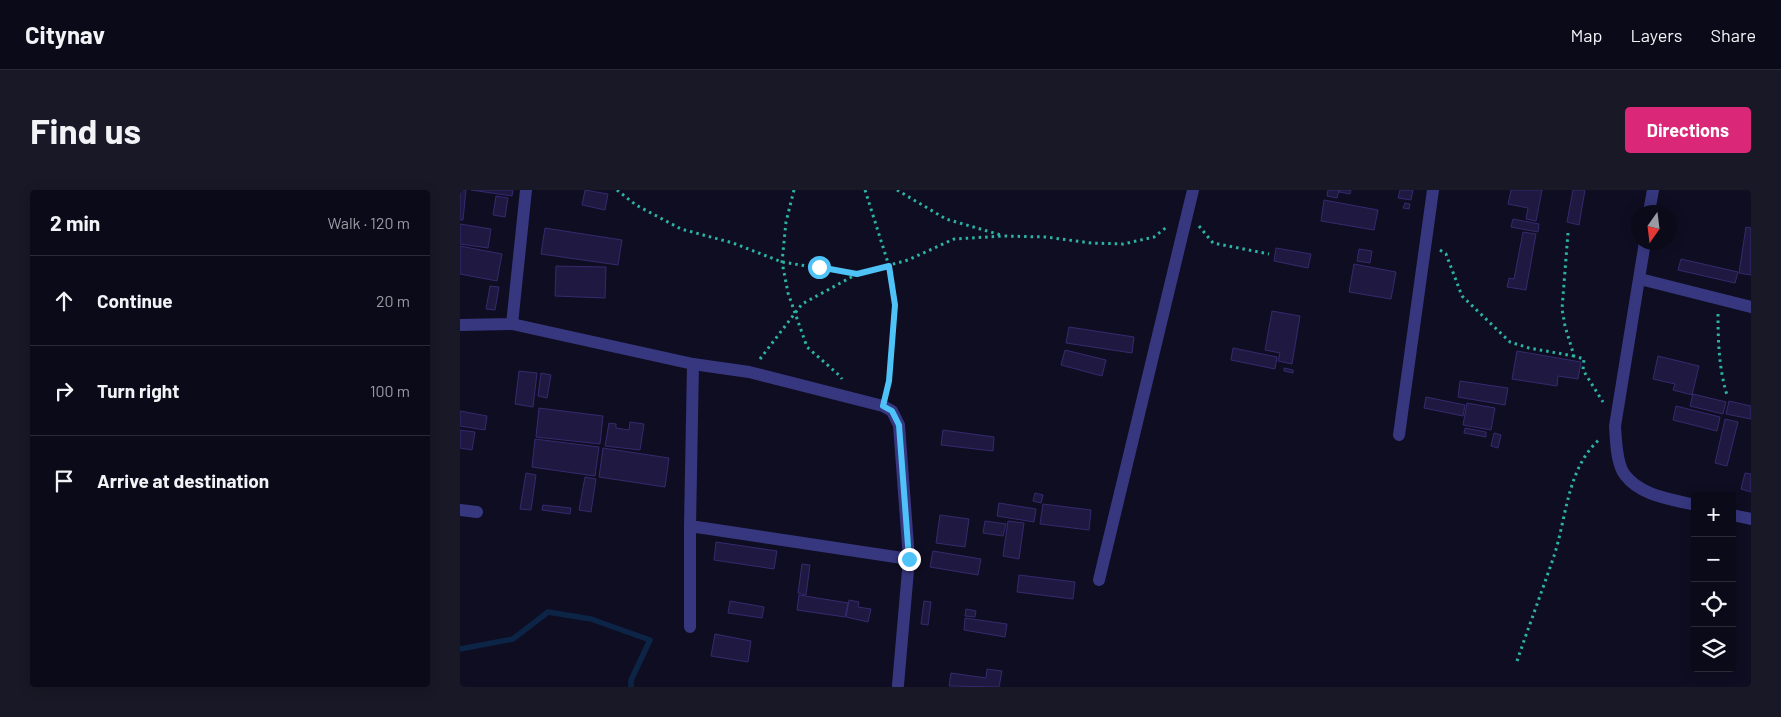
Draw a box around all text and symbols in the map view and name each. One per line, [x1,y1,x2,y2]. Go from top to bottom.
text: Citynav [25,20,105,49]
text: Map [1570,24,1602,46]
text: Layers [1630,24,1683,46]
text: Share [1711,24,1756,46]
button: Directions [1625,107,1751,153]
text: Find us [30,109,141,151]
north arrow [1631,205,1676,250]
text: 2 min [50,210,100,235]
text: Walk · 120 m [327,213,410,232]
route start [808,256,831,279]
icon: ahead [50,287,78,315]
text: Continue [97,289,173,312]
text: 20 m [376,291,410,310]
icon: right [50,377,78,405]
text: Turn right [97,379,179,402]
text: 100 m [370,381,410,400]
icon: arrive [50,467,78,495]
text: Arrive at destination [97,469,269,492]
map controls [1691,492,1736,672]
button: + [1691,492,1736,537]
button: − [1691,537,1736,582]
route end [898,548,921,571]
button: locate [1691,582,1736,627]
button: layers [1691,627,1736,672]

